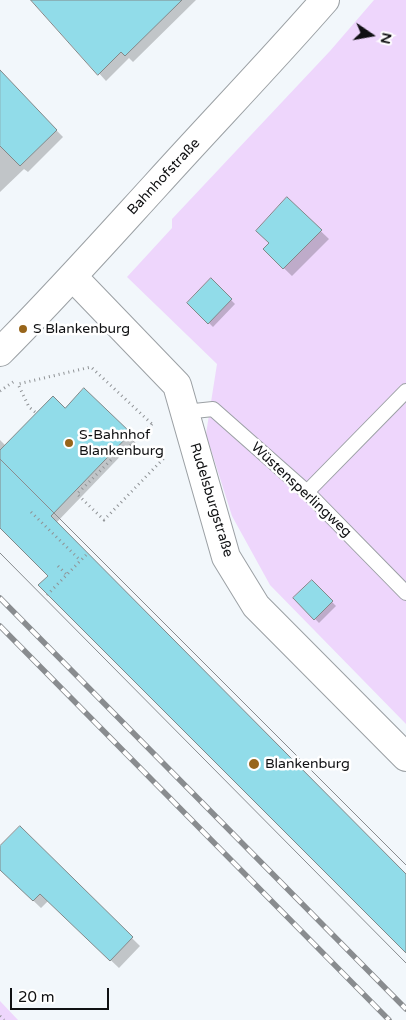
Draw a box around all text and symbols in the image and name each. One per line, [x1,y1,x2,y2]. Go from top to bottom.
north arrow [346,10,396,60]
text: N [377,31,396,45]
street label: Bahnhofstraße [124,135,204,219]
place label: S Blankenburg [33,321,130,337]
marker: S Blankenburg [17,323,29,335]
place label: S-Bahnhof Blankenburg [79,427,164,460]
marker: S-Bahnhof Blankenburg [63,437,75,449]
street label: Wüstensperlingweg [247,439,355,541]
street label: Rudelsburgstraße [186,441,236,559]
place label: Blankenburg [265,756,350,772]
marker: Blankenburg [247,757,261,771]
scale bar [12,978,111,1010]
text: 20 m [18,988,55,1006]

